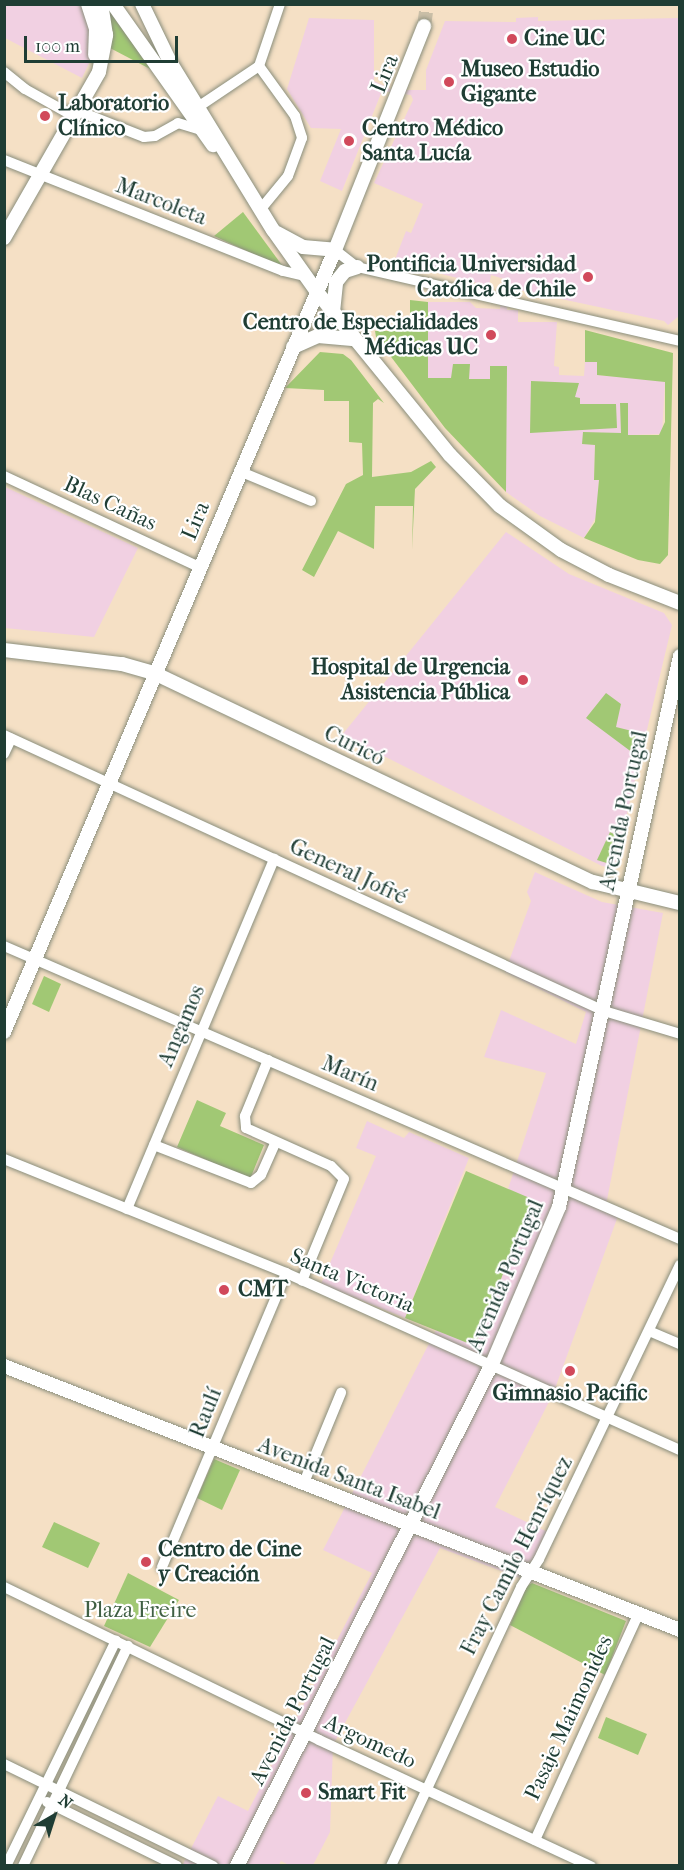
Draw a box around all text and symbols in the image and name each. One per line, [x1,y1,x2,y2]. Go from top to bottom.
scale bar [27,24,182,62]
place label: Cine UC [524,26,605,52]
marker: Cine UC [505,32,519,46]
text: 100 m [35,36,80,57]
street label: Lira [365,51,405,97]
place label: Museo Estudio Gigante [461,56,599,107]
marker: Museo Estudio Gigante [442,75,456,89]
place label: Laboratorio Clínico [58,90,169,142]
marker: Laboratorio Clínico [36,107,54,125]
place label: Centro Médico Santa Lucía [362,115,503,166]
marker: Centro Médico Santa Lucía [340,132,358,150]
street label: Marcoleta [112,173,210,231]
place label: Pontificia Universidad Católica de Chile [366,251,576,302]
marker: Pontificia Universidad Católica de Chile [581,270,595,284]
place label: Centro de Especialidades Médicas UC [243,309,478,360]
marker: Centro de Especialidades Médicas UC [482,326,500,344]
street label: Blas Cañas [59,471,161,537]
street label: Lira [176,498,216,544]
place label: Hospital de Urgencia Asistencia Pública [311,654,510,706]
marker: Hospital de Urgencia Asistencia Pública [514,671,532,689]
street label: Curicó [320,720,388,772]
street label: Avenida Portugal [594,729,654,893]
street label: General Jofré [285,833,411,911]
street label: Angamos [153,981,211,1071]
street label: Marín [318,1050,382,1098]
street label: Avenida Portugal [462,1196,550,1356]
street label: Santa Victoria [286,1243,418,1319]
place label: CMT [238,1277,288,1303]
marker: CMT [215,1281,233,1299]
marker: Gimnasio Pacific [563,1364,577,1378]
place label: Gimnasio Pacific [492,1381,648,1407]
street label: Raulí [184,1384,228,1442]
street label: Avenida Santa Isabel [254,1432,444,1526]
street label: Fray Camilo Henríquez [455,1452,579,1660]
place label: Centro de Cine y Creación [158,1536,302,1588]
marker: Centro de Cine y Creación [139,1555,153,1569]
park label: Plaza Freire [84,1598,196,1624]
street label: Pasaje Maimonides [519,1631,619,1805]
street label: Avenida Portugal [244,1632,342,1790]
street label: Argomedo [320,1709,420,1775]
place label: Smart Fit [318,1780,406,1806]
north arrow [24,1786,84,1846]
marker: Smart Fit [299,1786,313,1800]
text: N [55,1790,76,1813]

